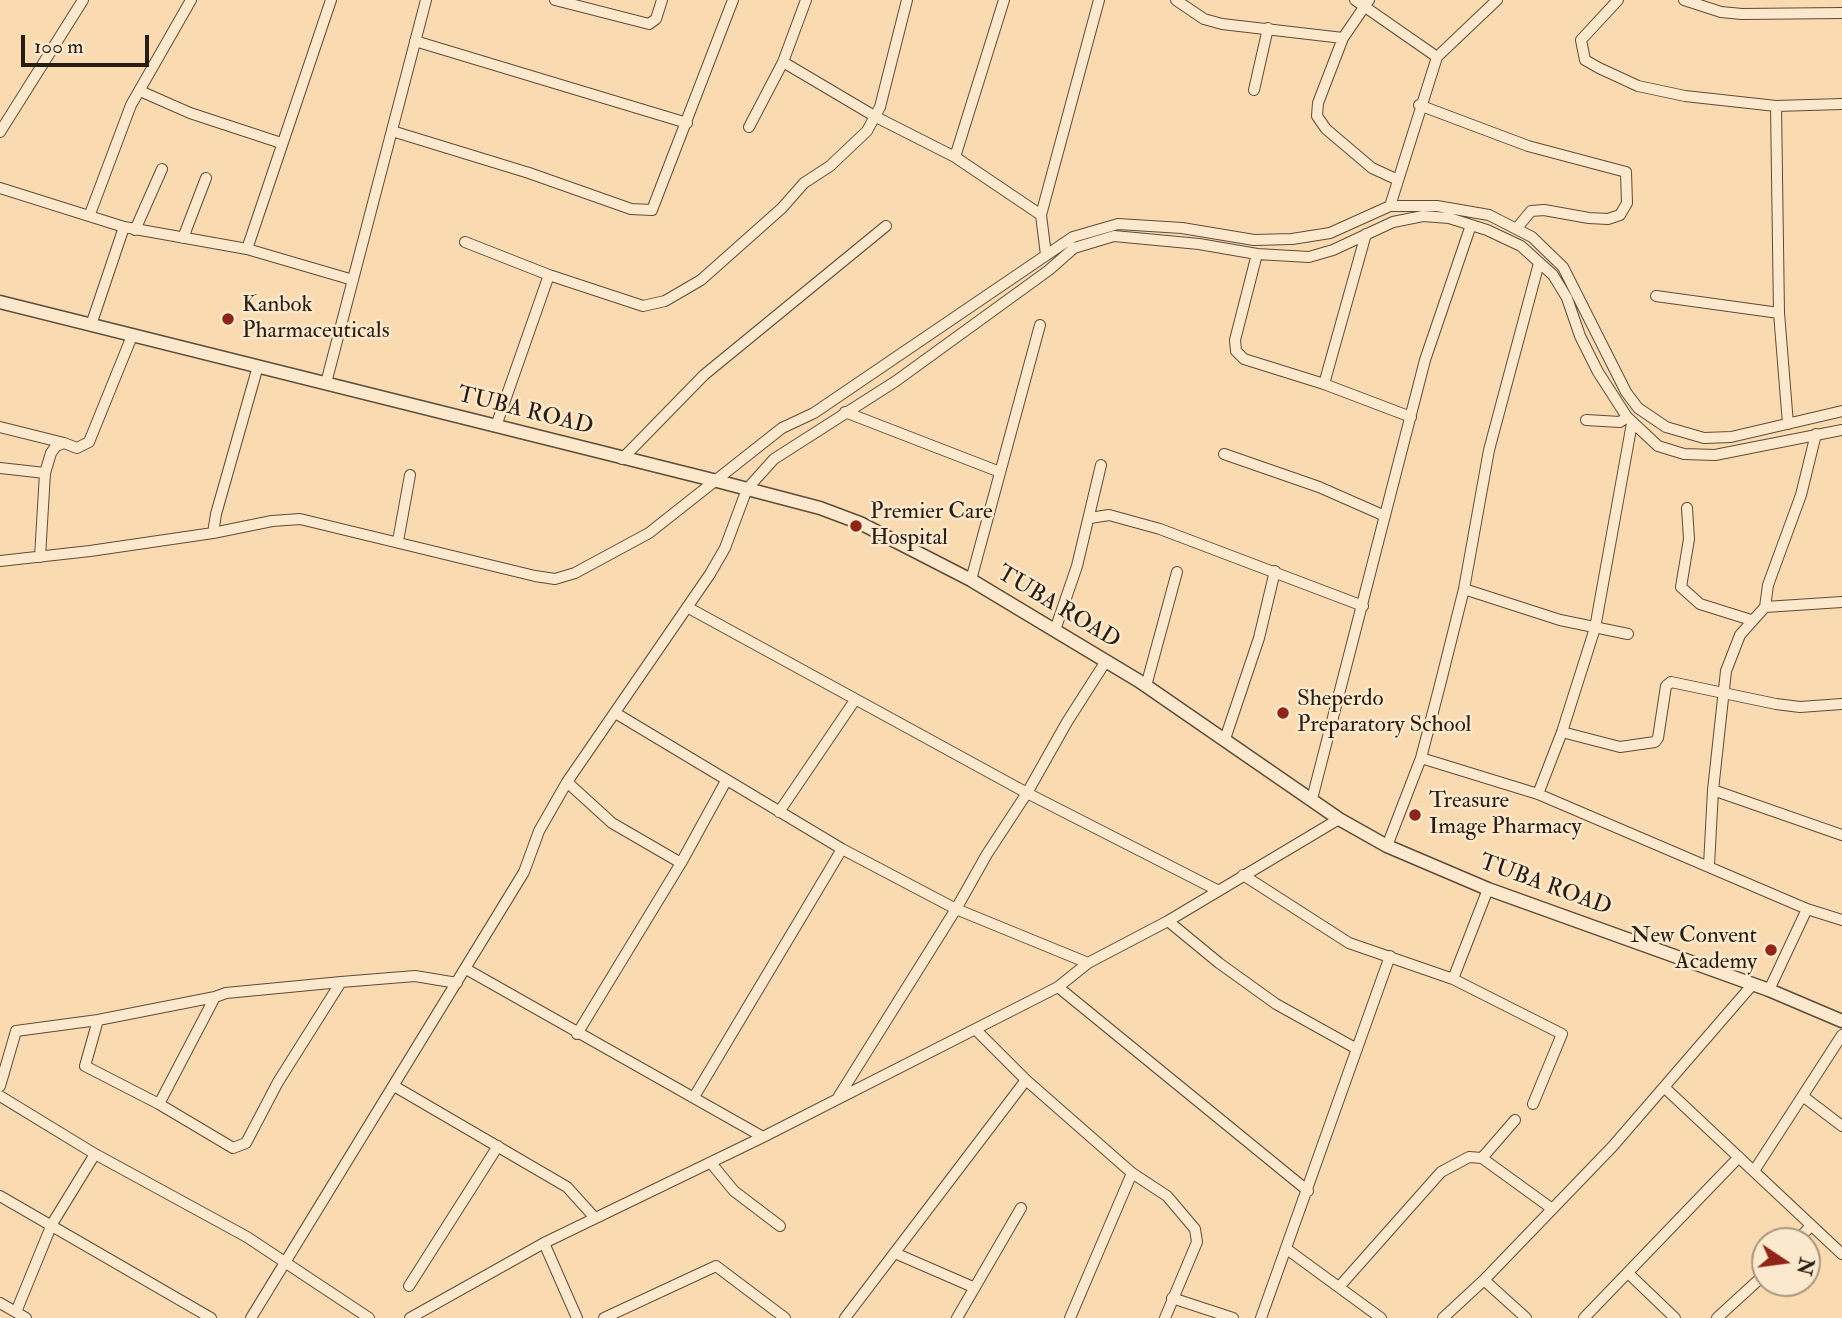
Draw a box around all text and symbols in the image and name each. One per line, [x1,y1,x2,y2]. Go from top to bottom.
scale bar [24,21,152,65]
text: 100 m [34,33,84,60]
place label: Kanbok Pharmaceuticals [242,292,390,346]
marker: Kanbok Pharmaceuticals [220,311,236,327]
street label: TUBA ROAD [454,382,596,442]
place label: Premier Care Hospital [870,499,993,553]
marker: Premier Care Hospital [848,518,864,534]
street label: TUBA ROAD [991,560,1125,656]
place label: Sheperdo Preparatory School [1297,686,1472,740]
marker: Sheperdo Preparatory School [1275,705,1291,721]
place label: Treasure Image Pharmacy [1429,788,1582,842]
marker: Treasure Image Pharmacy [1407,807,1423,823]
street label: TUBA ROAD [1475,849,1615,923]
place label: New Convent Academy [1630,923,1757,977]
marker: New Convent Academy [1763,942,1779,958]
north arrow [1751,1227,1821,1297]
text: N [1791,1255,1818,1277]

